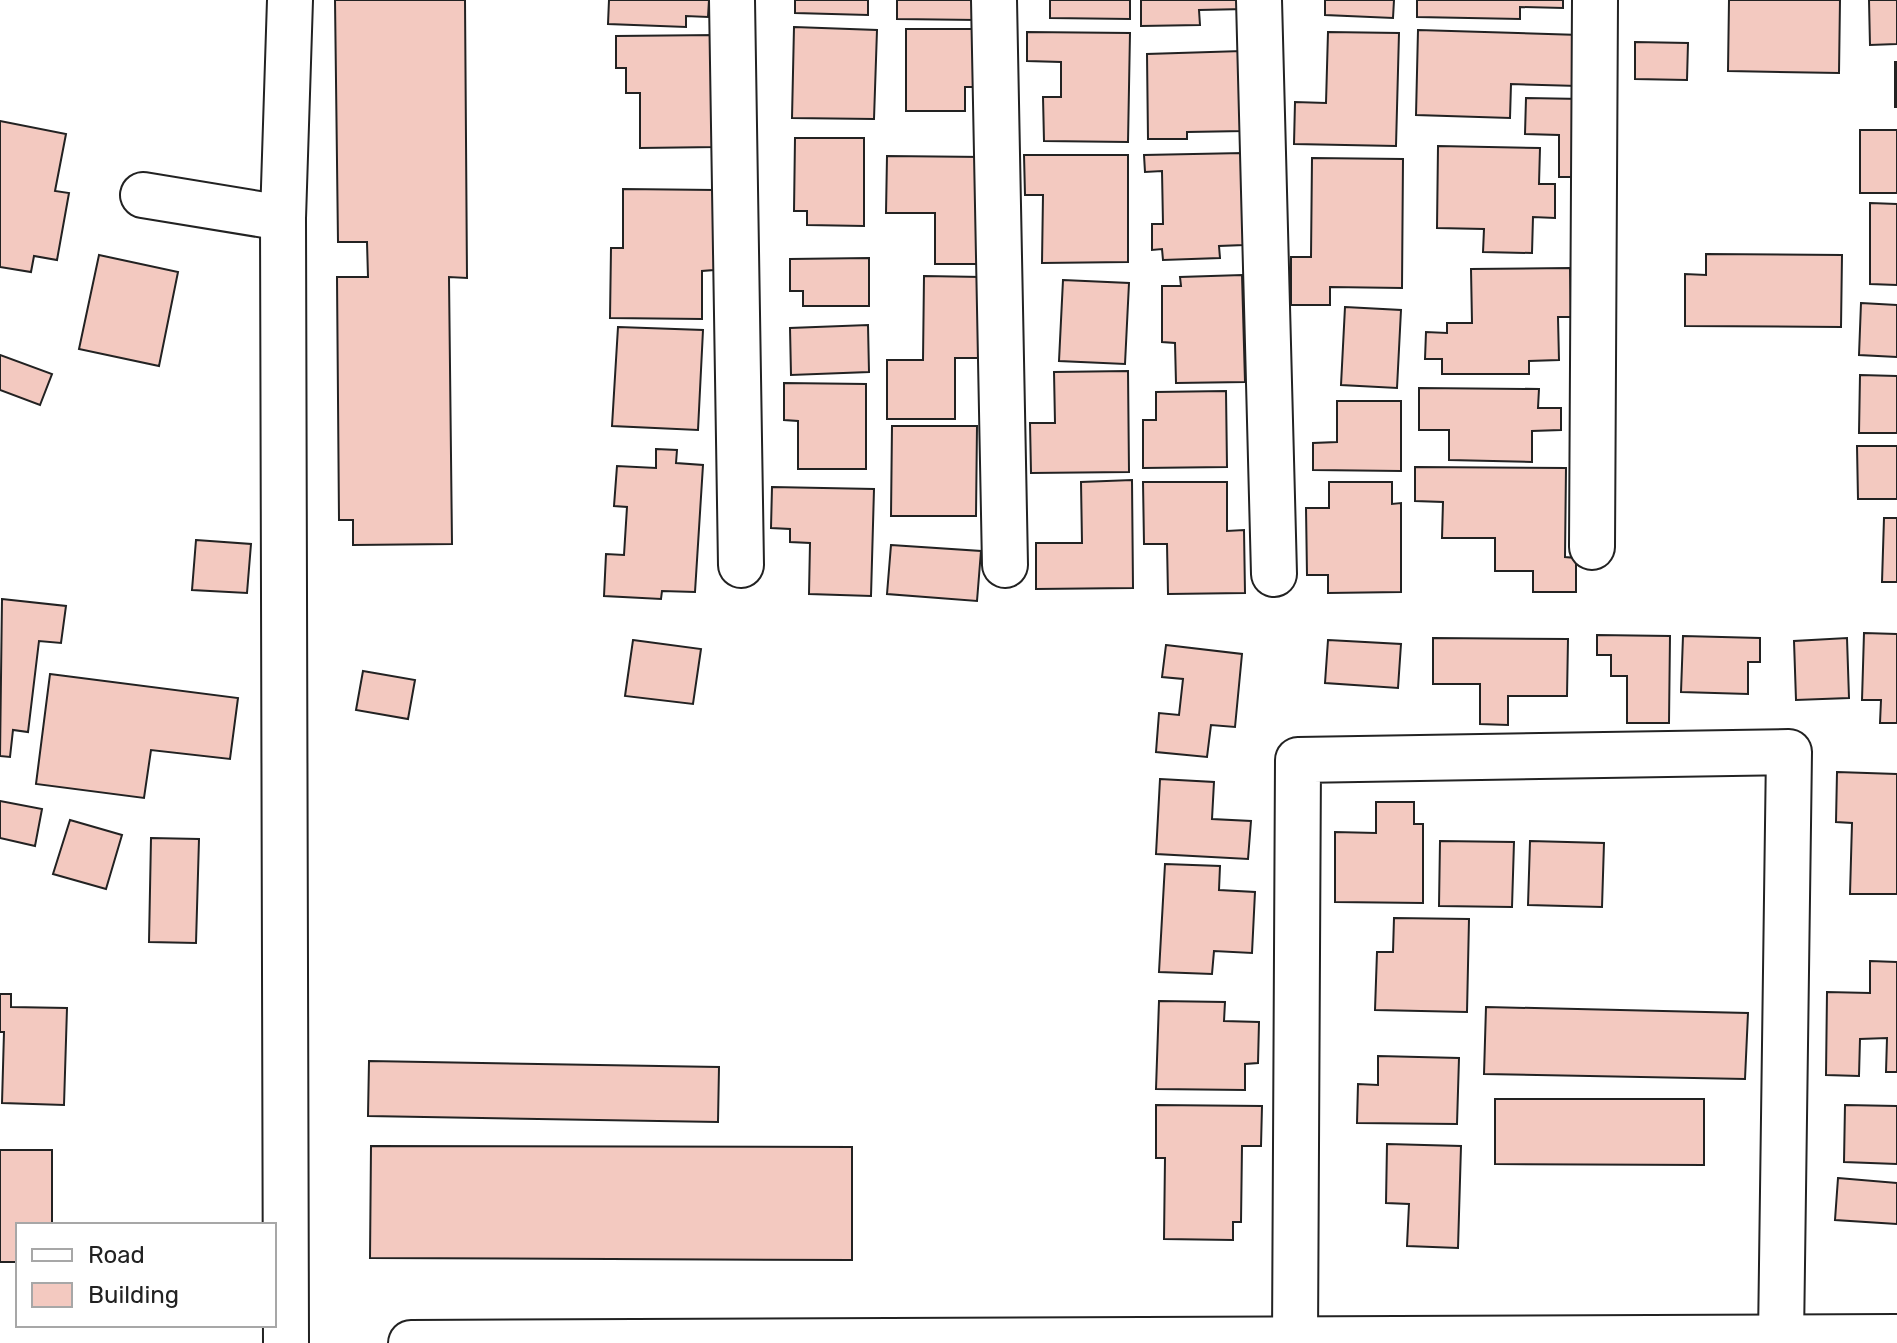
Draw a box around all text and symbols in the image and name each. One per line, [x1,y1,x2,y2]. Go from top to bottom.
legend [16,1223,276,1327]
text: Road [88,1241,145,1269]
text: Building [88,1281,179,1309]

